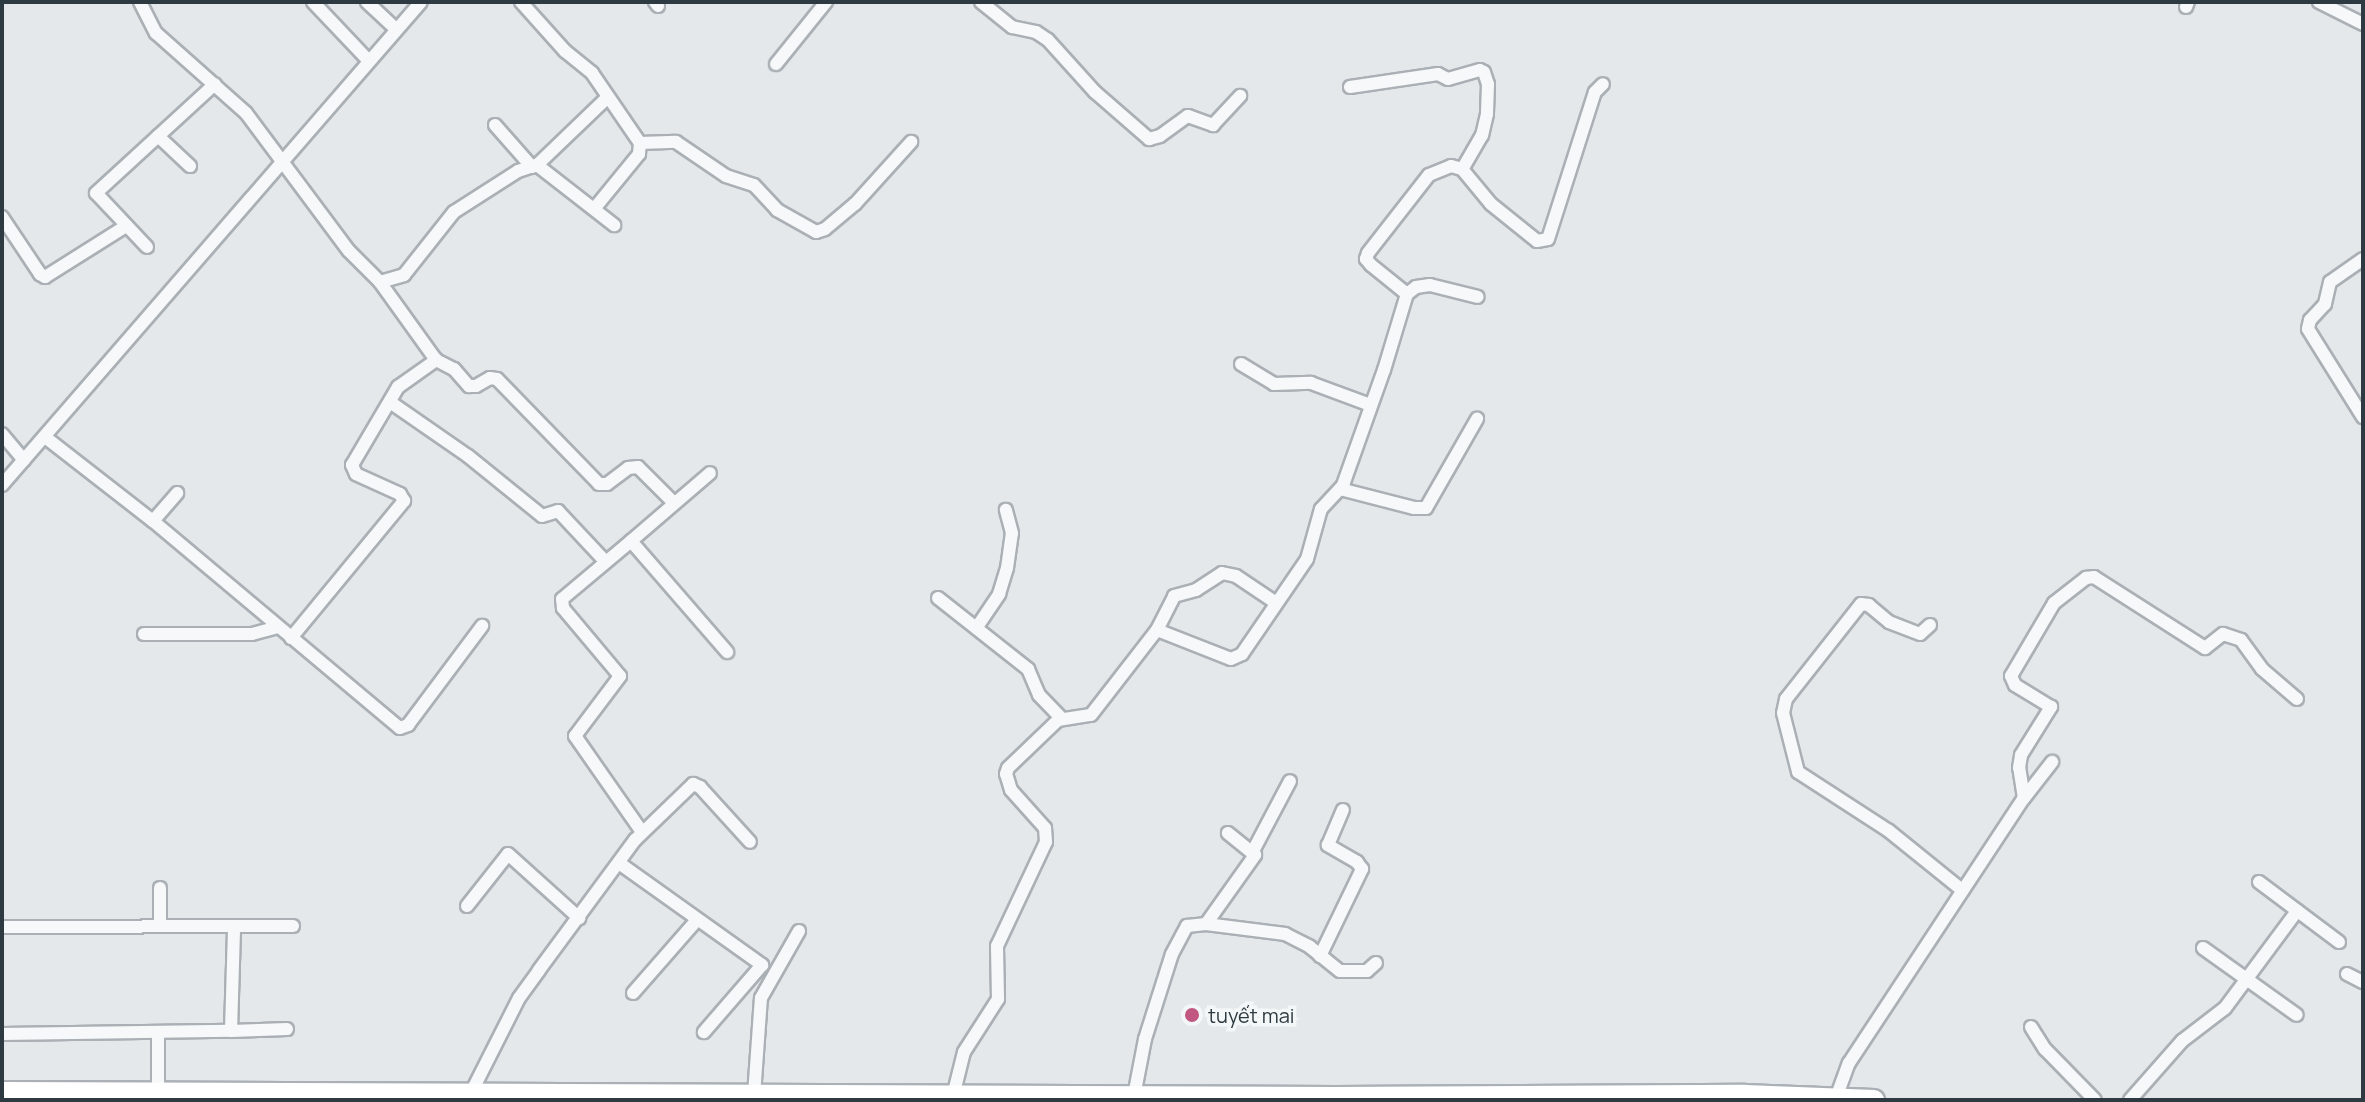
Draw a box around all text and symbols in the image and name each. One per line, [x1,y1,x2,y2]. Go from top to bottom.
place label: tuyết mai [1208,1003,1294,1027]
marker: tuyết mai [1183,1006,1201,1024]

